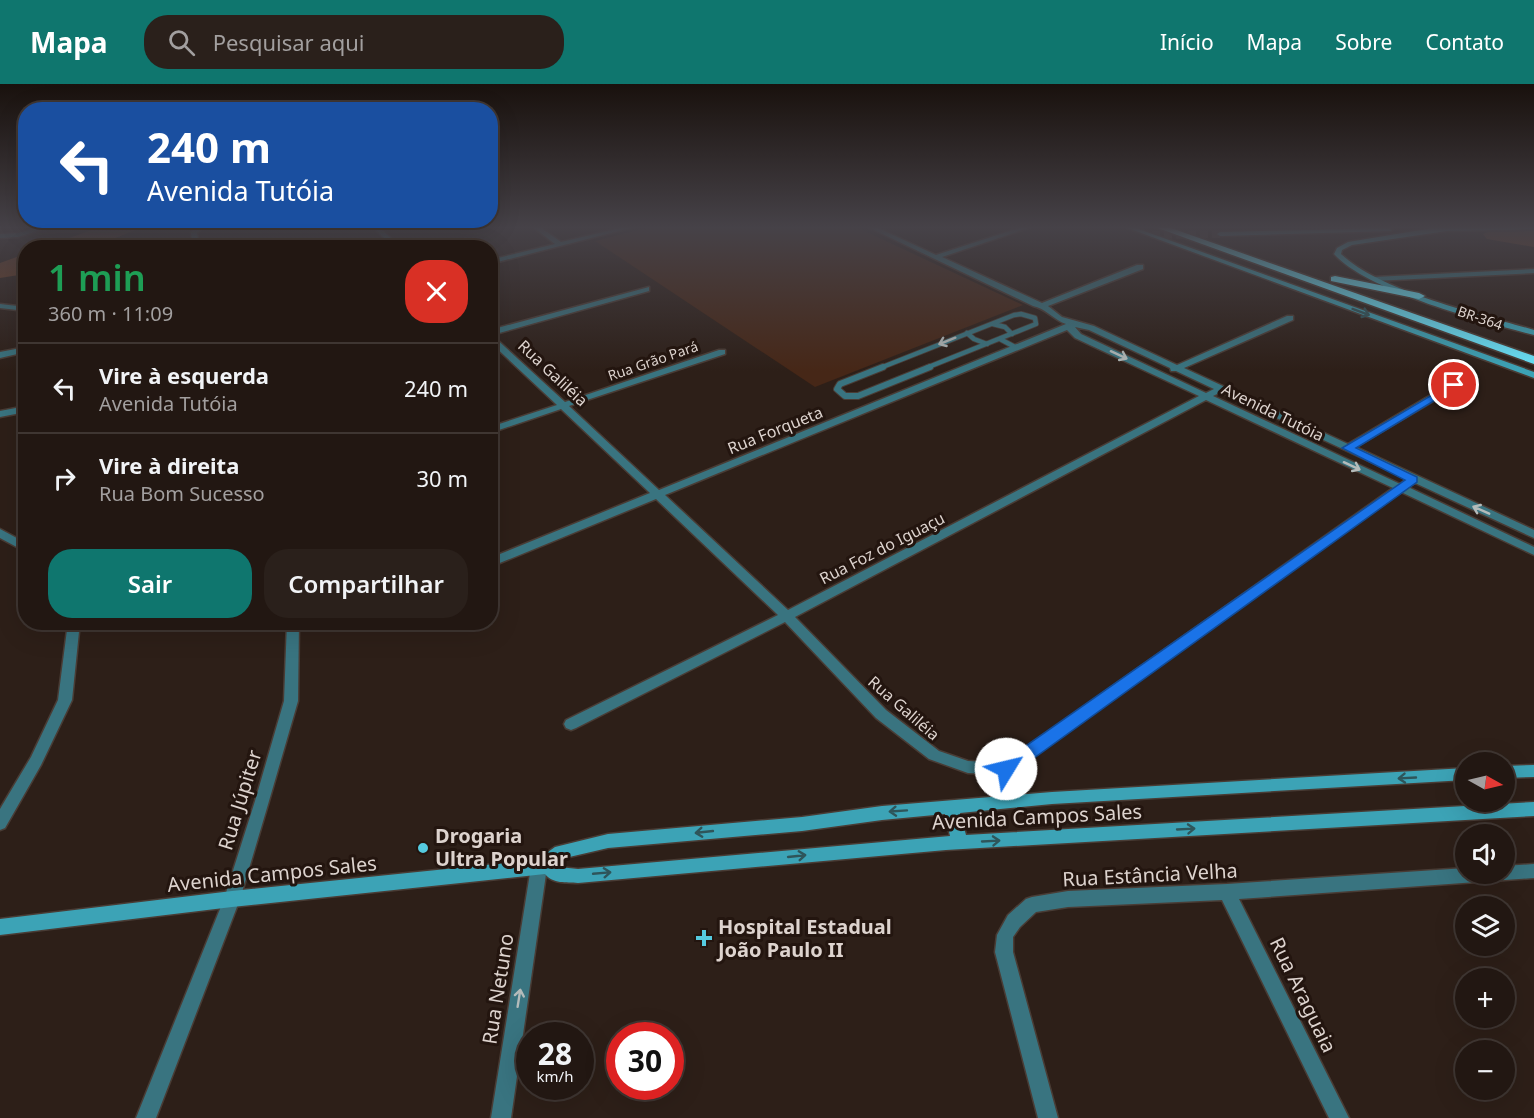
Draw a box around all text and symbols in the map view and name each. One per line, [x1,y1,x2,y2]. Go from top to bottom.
search box [144,15,564,69]
text: Mapa [30,23,108,61]
icon: search [165,26,198,59]
text: Pesquisar aqui [213,27,365,57]
text: Início [1160,28,1214,56]
text: Mapa [1247,28,1302,56]
text: Sobre [1335,28,1392,56]
text: Contato [1425,28,1504,56]
text: 240 m [147,118,271,175]
icon: left [48,126,126,204]
text: Avenida Tutóia [147,172,334,209]
text: 1 min [48,253,146,302]
button: close [405,260,468,323]
text: 360 m · 11:09 [48,300,173,327]
street label: BR-364 [1455,301,1505,334]
one-way arrow [1351,307,1369,318]
street label: Rua Galiléia [513,335,593,411]
street label: Rua Grão Pará [605,336,700,385]
one-way arrow [939,336,957,347]
one-way arrow [1109,350,1127,362]
pin [1428,359,1479,410]
text: Vire à esquerda [99,360,269,390]
icon: arrive [1437,368,1470,401]
icon: left [48,372,81,405]
text: 240 m [404,373,468,403]
street label: Avenida Tutóia [1218,378,1328,446]
text: Avenida Tutóia [99,390,238,417]
street label: Rua Forqueta [724,401,826,459]
text: Vire à direita [99,450,239,480]
one-way arrow [1342,461,1360,473]
icon: right [48,462,81,495]
text: 30 m [417,463,468,493]
text: Rua Bom Sucesso [99,480,265,507]
one-way arrow [1472,503,1490,515]
street label: Rua Foz do Iguaçu [816,507,948,589]
button: Sair [48,549,252,618]
button: Compartilhar [264,549,468,618]
street label: Rua Galiléia [864,671,944,745]
position arrow [974,737,1038,801]
street label: Rua Júpiter [212,747,268,853]
north arrow [1455,752,1515,812]
map controls [1455,752,1515,1100]
one-way arrow [1398,772,1418,783]
street label: Avenida Campos Sales [931,798,1143,835]
one-way arrow [889,806,909,817]
place label: Drogaria Ultra Popular [435,822,568,872]
one-way arrow [1175,824,1195,835]
button: sound [1455,824,1515,884]
one-way arrow [695,827,715,838]
one-way arrow [980,835,1000,846]
marker: Drogaria Ultra Popular [416,841,430,855]
street label: Avenida Campos Sales [166,849,378,898]
one-way arrow [786,850,806,861]
street label: Rua Estância Velha [1062,856,1238,893]
one-way arrow [592,868,612,879]
button: layers [1455,896,1515,956]
place label: Hospital Estadual João Paulo II [716,913,892,963]
marker: Hospital Estadual João Paulo II [695,929,713,947]
street label: Rua Netuno [475,932,520,1046]
street label: Rua Araguaia [1264,933,1343,1057]
button: + [1455,968,1515,1028]
one-way arrow [514,988,525,1008]
speed limit sign: 30 [606,1022,684,1100]
text: 28 [538,1033,572,1074]
button: − [1455,1040,1515,1100]
text: km/h [537,1066,573,1086]

